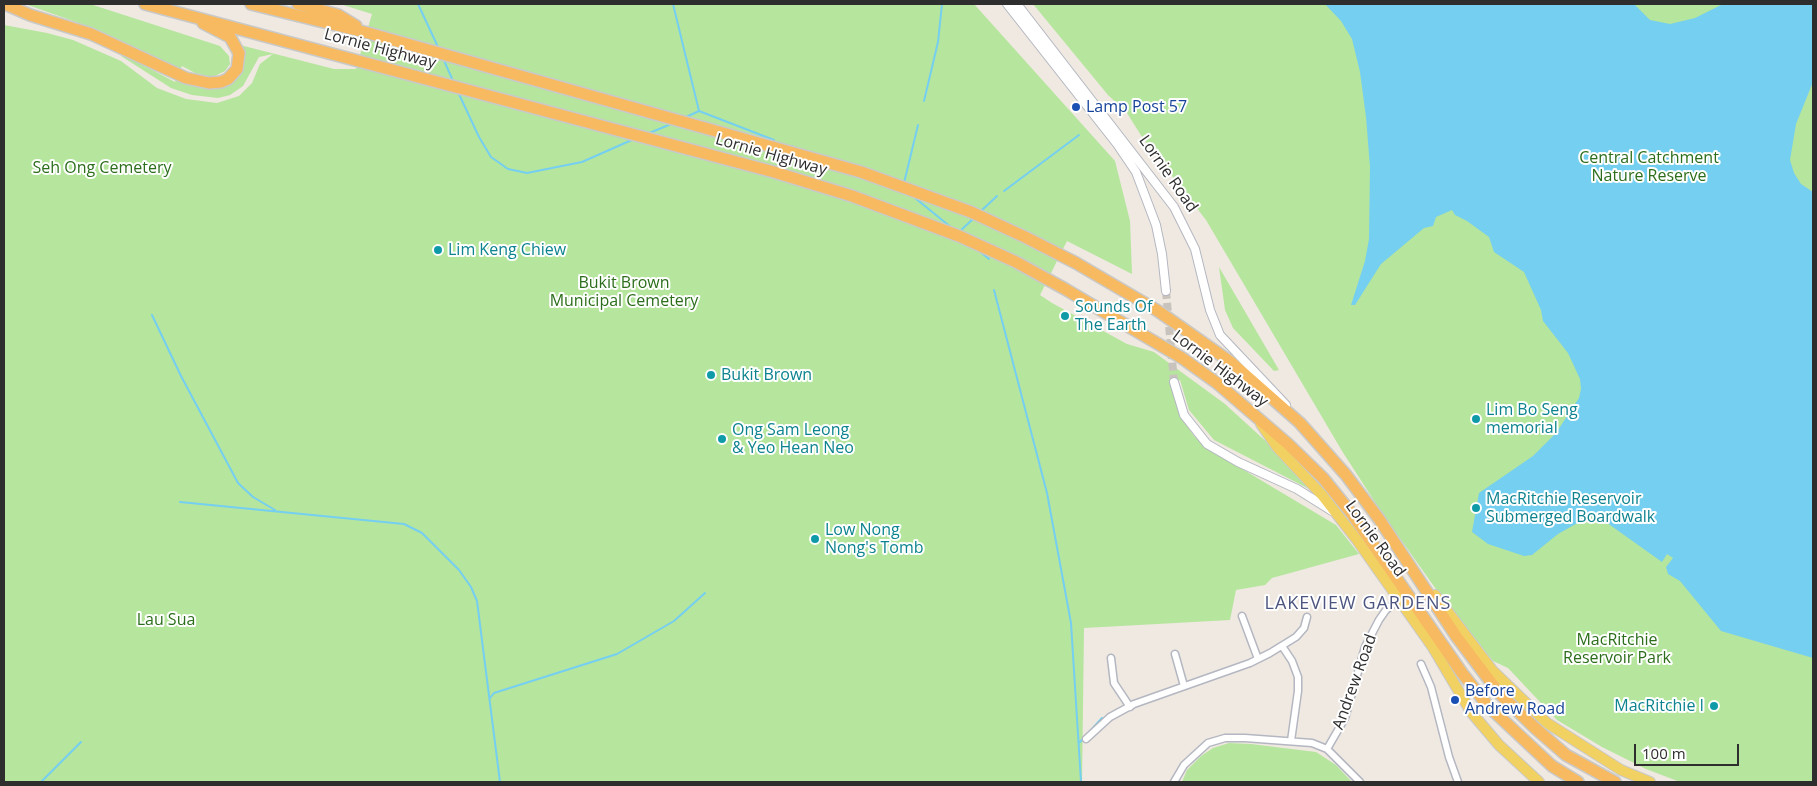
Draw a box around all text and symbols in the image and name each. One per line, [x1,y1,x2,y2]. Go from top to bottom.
street label: Lornie Highway [322,25,438,73]
place label: Lamp Post 57 [1086,97,1187,117]
marker: Lamp Post 57 [1070,101,1082,113]
street label: Lornie Highway [713,130,829,180]
street label: Lornie Road [1134,132,1202,216]
park label: Central Catchment Nature Reserve [1579,148,1719,186]
park label: Seh Ong Cemetery [33,158,171,178]
place label: Lim Keng Chiew [448,240,566,260]
marker: Lim Keng Chiew [432,244,444,256]
park label: Bukit Brown Municipal Cemetery [550,273,698,311]
place label: Sounds Of The Earth [1075,297,1152,335]
marker: Sounds Of The Earth [1059,310,1071,322]
street label: Lornie Highway [1168,327,1272,411]
place label: Bukit Brown [721,365,812,385]
marker: Bukit Brown [705,369,717,381]
place label: Lim Bo Seng memorial [1486,400,1578,438]
marker: Lim Bo Seng memorial [1470,413,1482,425]
place label: Ong Sam Leong & Yeo Hean Neo [732,420,854,458]
marker: Ong Sam Leong & Yeo Hean Neo [716,433,728,445]
place label: MacRitchie Reservoir Submerged Boardwalk [1486,489,1655,527]
street label: Lornie Road [1341,497,1409,581]
marker: MacRitchie Reservoir Submerged Boardwalk [1470,502,1482,514]
place label: Low Nong Nong's Tomb [825,520,924,558]
marker: Low Nong Nong's Tomb [809,533,821,545]
district label: LAKEVIEW GARDENS [1263,593,1453,615]
park label: Lau Sua [137,610,195,630]
park label: MacRitchie Reservoir Park [1563,630,1671,668]
street label: Andrew Road [1329,632,1381,732]
place label: Before Andrew Road [1465,681,1565,719]
marker: Before Andrew Road [1449,694,1461,706]
place label: MacRitchie I [1614,696,1704,716]
marker: MacRitchie I [1708,700,1720,712]
scale bar [1637,734,1742,766]
text: 100 m [1642,743,1686,763]

